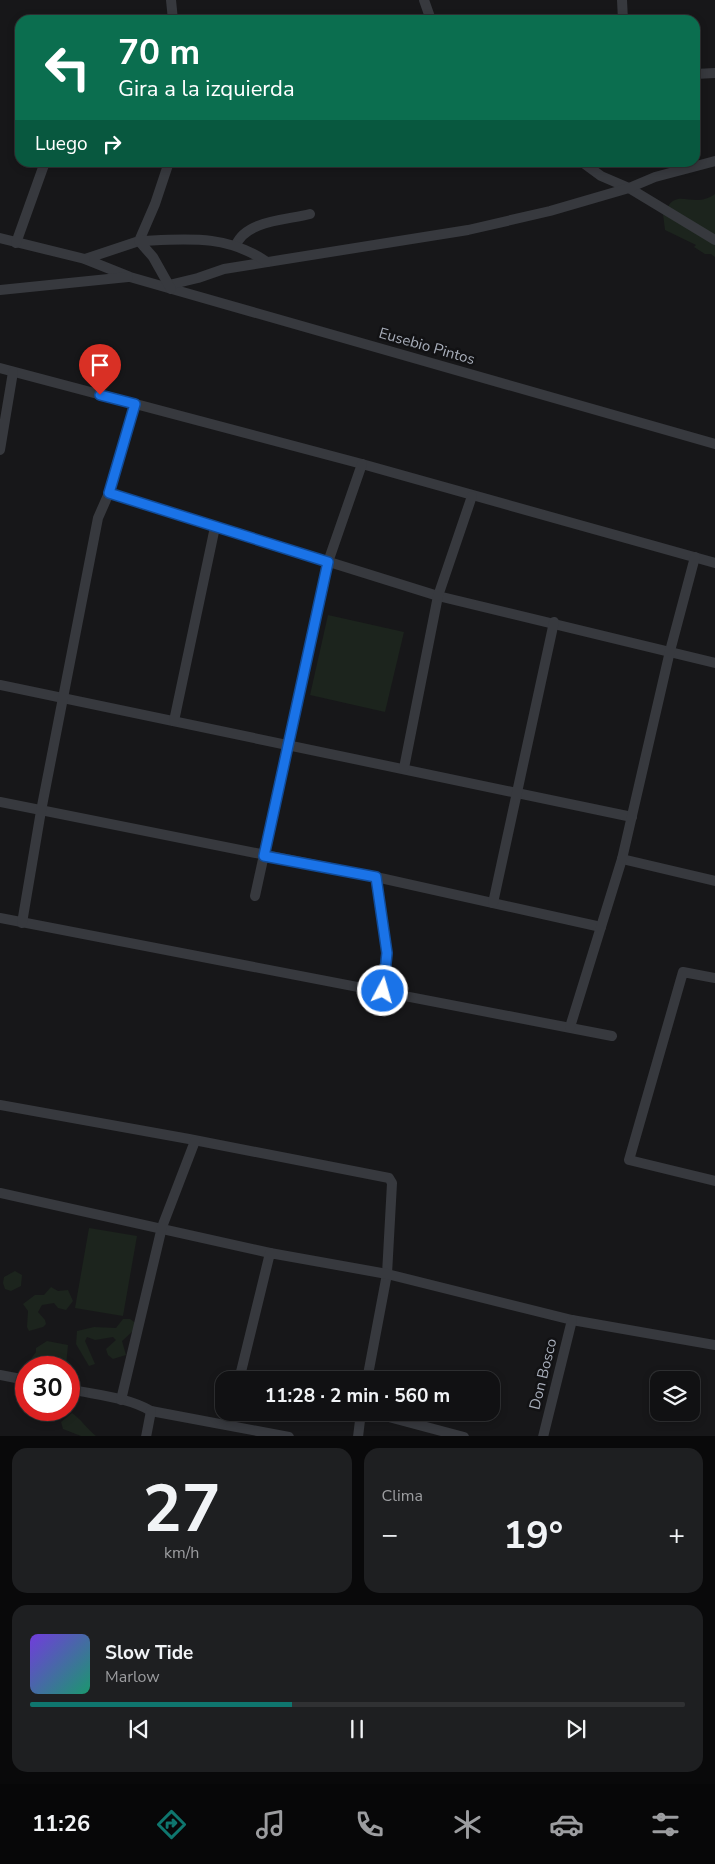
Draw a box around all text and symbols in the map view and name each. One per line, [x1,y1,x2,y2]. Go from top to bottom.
text: 70 m [118,29,200,76]
icon: left [35,35,100,100]
text: Gira a la izquierda [118,74,295,104]
icon: right [98,130,126,158]
text: Luego [35,131,88,157]
street label: Eusebio Pintos [377,323,477,369]
pin [79,344,121,395]
icon: arrive [86,351,114,379]
position arrow [356,964,408,1016]
street label: Don Bosco [525,1336,561,1412]
speed limit sign: 30 [15,1356,80,1421]
map controls [650,1371,700,1421]
button: layers [650,1371,700,1421]
text: 11:28 · 2 min · 560 m [265,1383,450,1409]
text: 27 [143,1465,221,1554]
text: Clima [382,1485,423,1507]
text: 19° [503,1510,563,1561]
text: − [382,1516,398,1554]
text: + [668,1516,685,1554]
text: km/h [164,1542,199,1564]
text: Slow Tide [105,1640,193,1666]
text: Marlow [105,1666,160,1688]
icon: previous [125,1715,153,1743]
icon: pause [343,1715,371,1743]
icon: next [562,1715,590,1743]
icon: directions [154,1807,189,1842]
icon: music [253,1807,288,1842]
icon: phone [352,1807,387,1842]
icon: climate [450,1807,485,1842]
icon: car [549,1807,584,1842]
icon: filters [648,1807,683,1842]
text: 11:26 [32,1809,90,1839]

